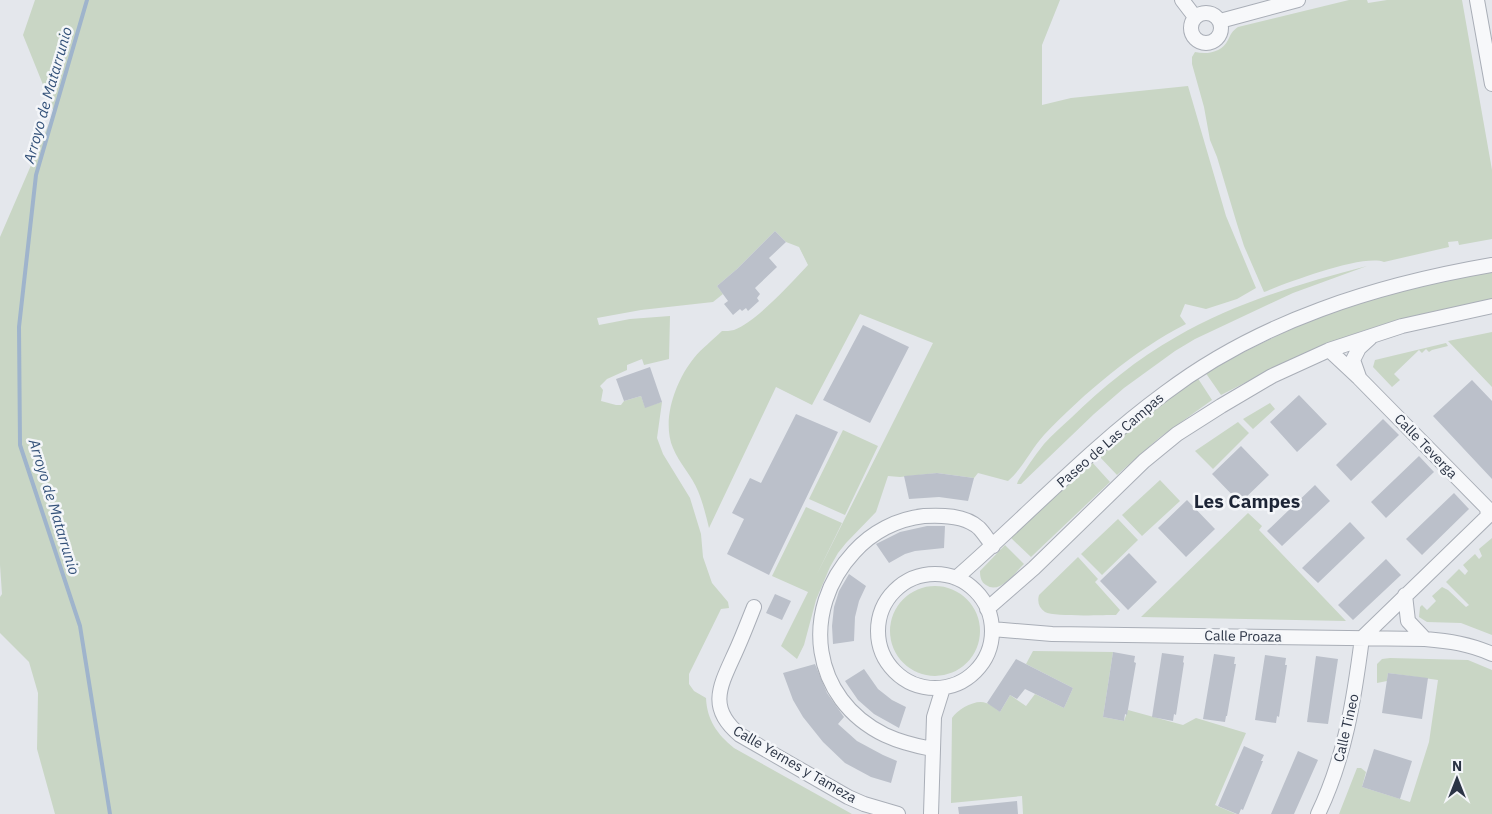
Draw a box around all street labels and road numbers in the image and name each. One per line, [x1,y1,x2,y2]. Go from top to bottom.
street label: Paseo de Las Campas [1053,388,1167,491]
street label: Calle Teverga [1391,410,1462,483]
street label: Calle Proaza [1204,626,1282,646]
street label: Calle Tineo [1329,692,1363,764]
street label: Calle Yernes y Tameza [730,721,860,807]

